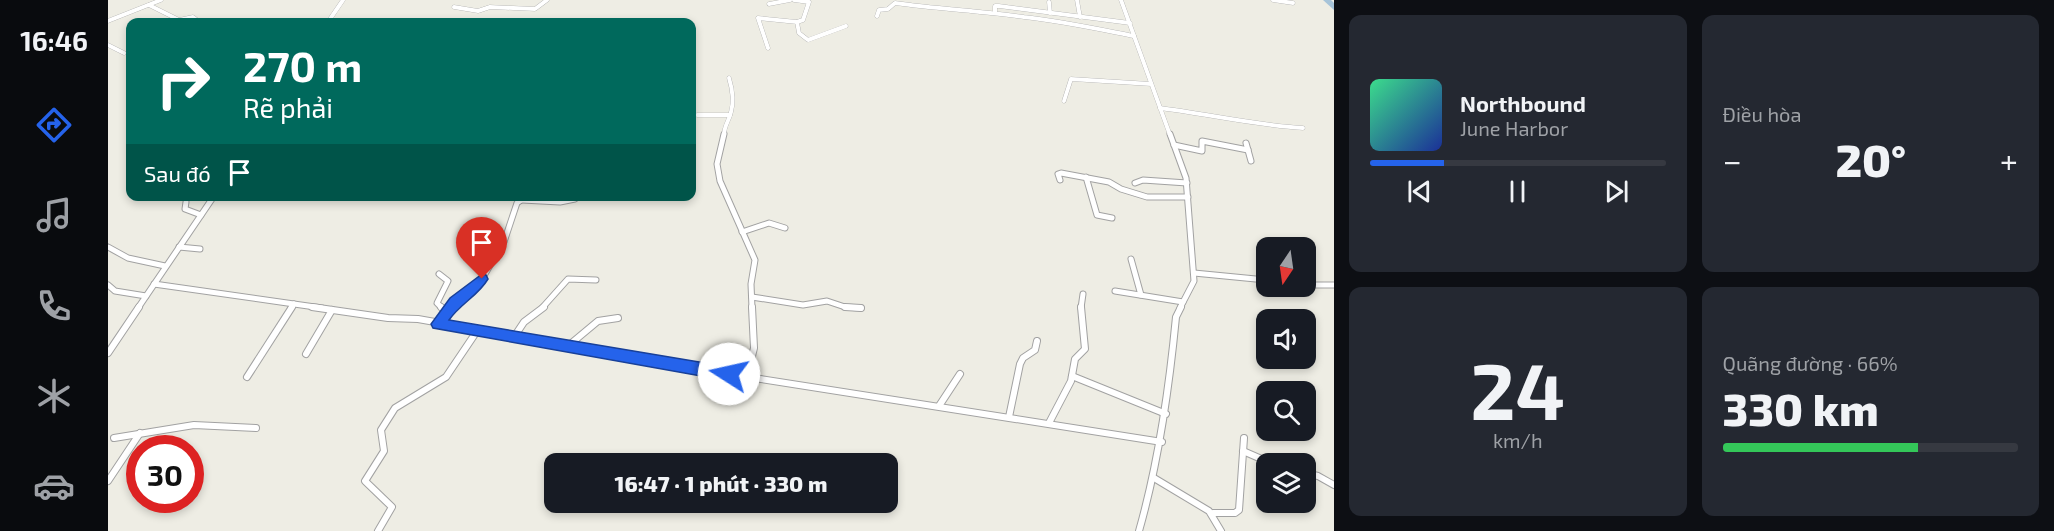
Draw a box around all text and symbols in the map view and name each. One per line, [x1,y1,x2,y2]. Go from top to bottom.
text: 16:46 [20,24,88,56]
text: 270 m [243,40,362,90]
icon: right [144,42,222,120]
text: Northbound [1460,90,1586,116]
text: Rẽ phải [243,91,333,123]
text: Điều hòa [1723,102,1801,126]
icon: directions [33,104,75,146]
text: June Harbor [1460,116,1568,140]
text: 20° [1835,132,1906,186]
text: − [1723,140,1742,180]
text: + [2000,140,2018,180]
icon: arrive [223,156,256,189]
text: Sau đó [144,160,211,186]
icon: previous [1403,175,1436,208]
icon: pause [1501,175,1534,208]
icon: next [1600,175,1633,208]
icon: music [33,194,75,236]
pin [456,217,507,279]
icon: arrive [465,226,498,259]
north arrow [1256,237,1316,297]
map controls [1256,237,1316,513]
icon: phone [33,285,75,327]
button: sound [1256,309,1316,369]
position arrow [697,342,761,406]
text: 24 [1470,342,1565,436]
text: Quãng đường · 66% [1723,351,1898,375]
icon: climate [33,375,75,417]
button: search [1256,381,1316,441]
text: 330 km [1723,381,1879,435]
text: km/h [1493,428,1543,452]
speed limit sign: 30 [126,435,204,513]
button: layers [1256,453,1316,513]
icon: car [33,465,75,507]
text: 16:47 · 1 phút · 330 m [615,470,827,496]

